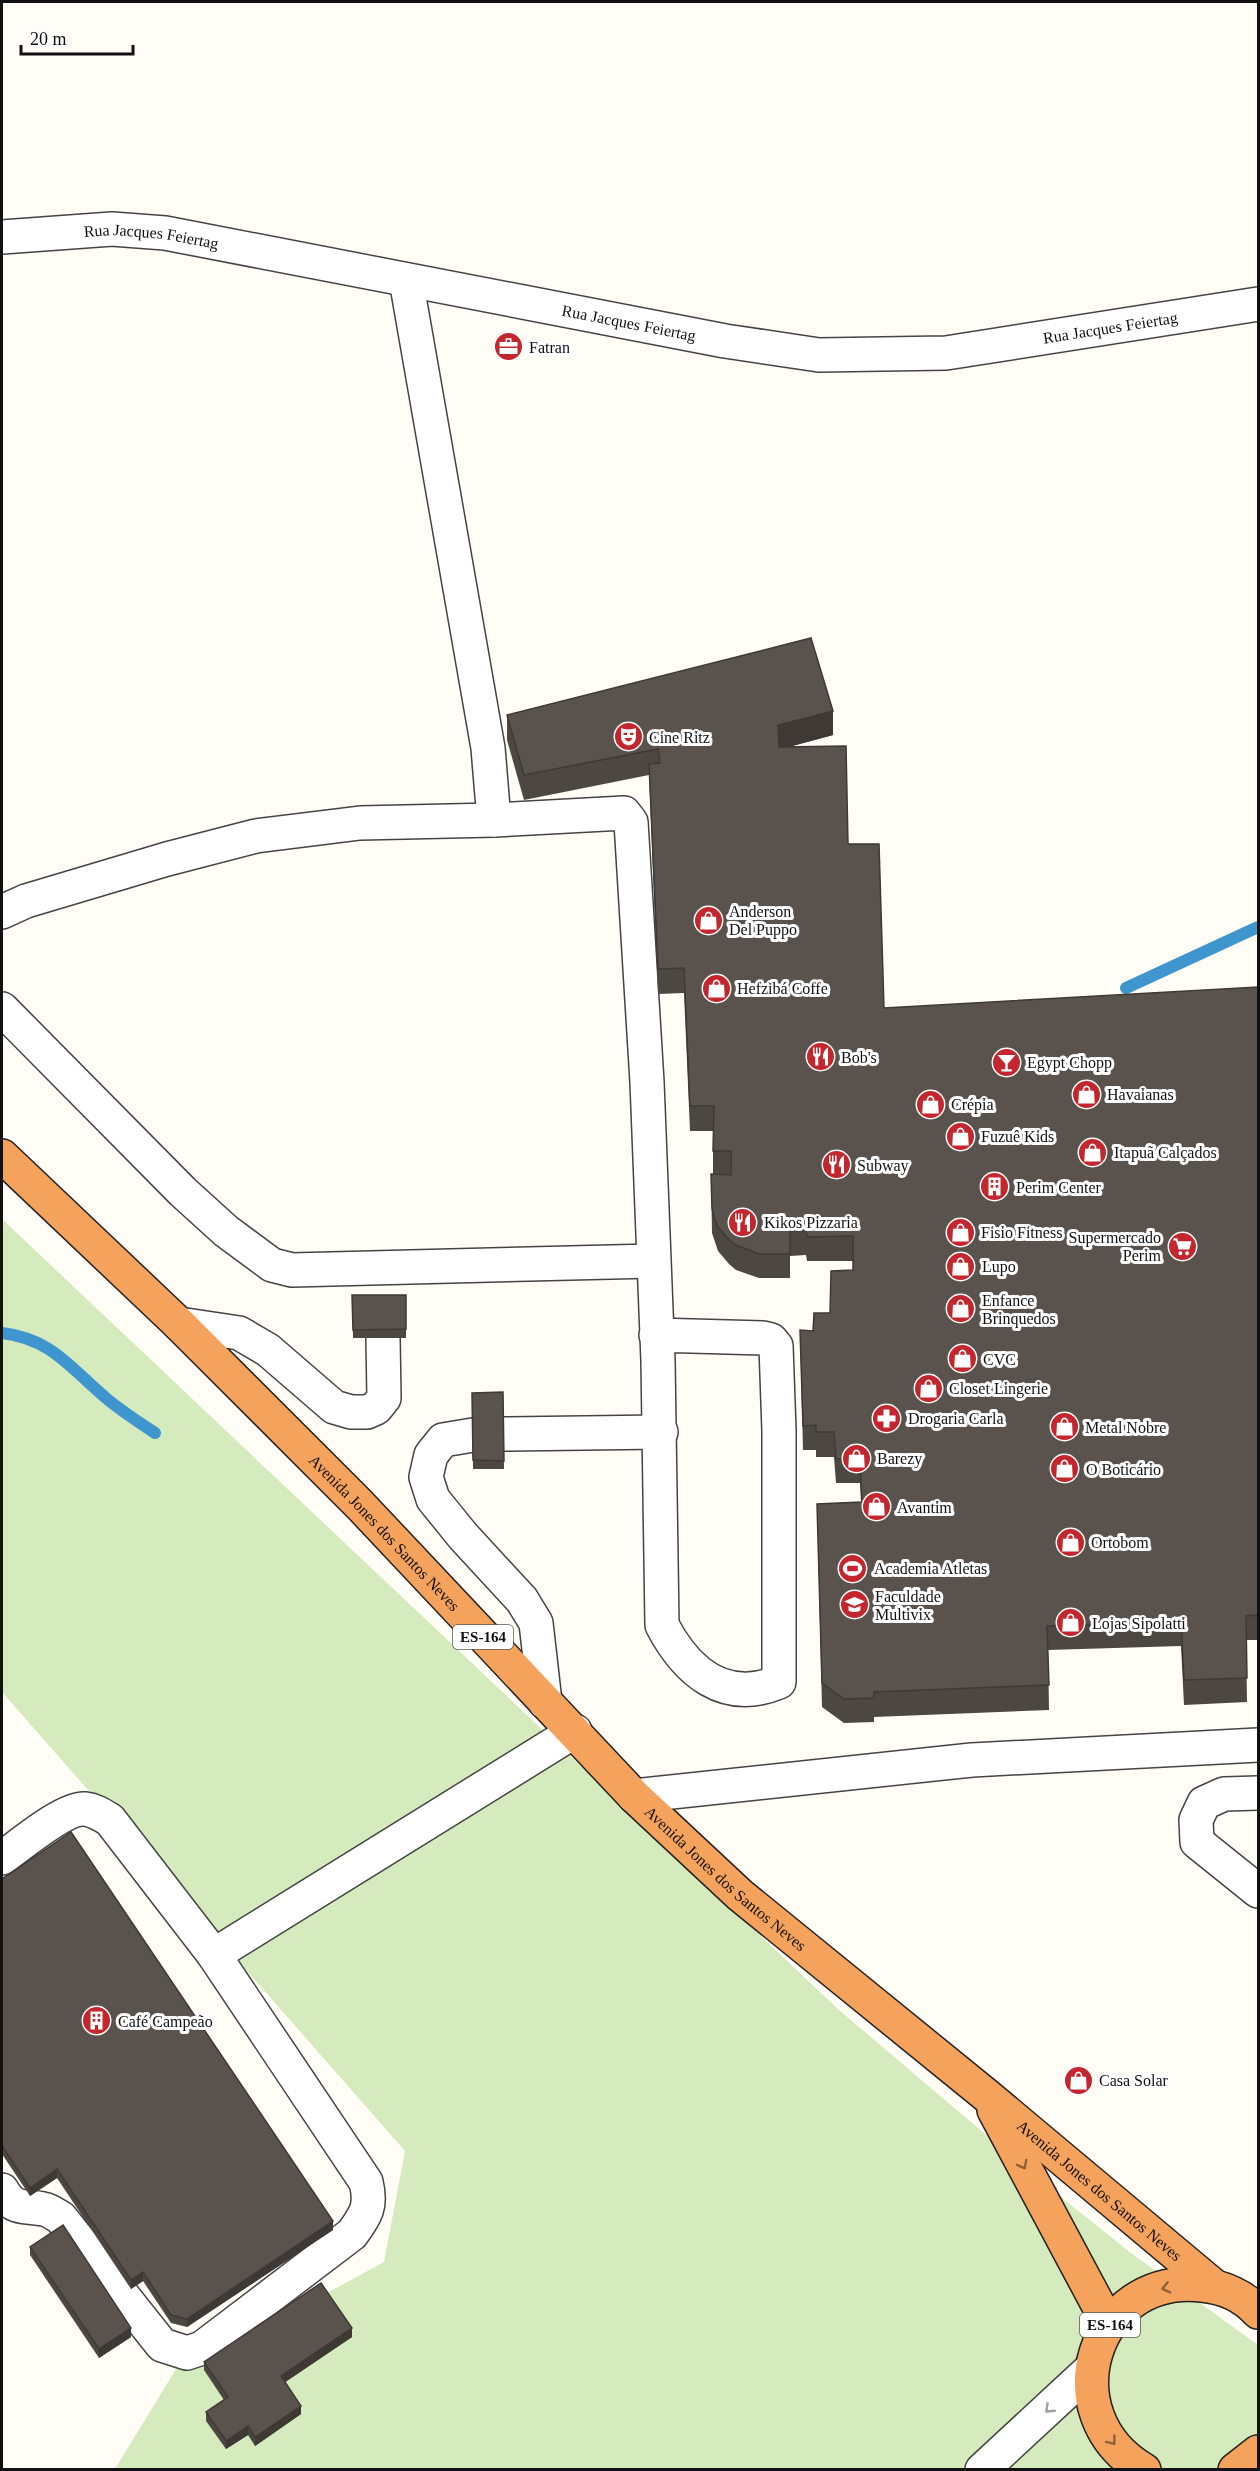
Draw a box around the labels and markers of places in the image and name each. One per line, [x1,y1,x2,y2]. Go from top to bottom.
office icon: Fatran [492,331,524,363]
place label: Fatran [529,339,570,356]
theatre icon: Cine Ritz [612,721,644,753]
place label: Cine Ritz [649,729,710,746]
place label: Anderson Del Puppo [729,903,797,939]
shop icon: Anderson Del Puppo [692,904,724,936]
shop icon: Hefzibá Coffe [700,972,732,1004]
place label: Hefzibá Coffe [737,980,828,997]
restaurant icon: Bob's [804,1041,836,1073]
bar icon: Egypt Chopp [990,1046,1022,1078]
place label: Bob's [841,1049,877,1066]
place label: Egypt Chopp [1027,1054,1112,1072]
shop icon: Havaianas [1070,1078,1102,1110]
place label: Havaianas [1107,1086,1174,1103]
shop icon: Crépia [914,1088,946,1120]
place label: Crépia [951,1096,994,1114]
shop icon: Fuzuê Kids [944,1120,976,1152]
place label: Fuzuê Kids [981,1128,1054,1145]
shop icon: Itapuã Calçados [1077,1136,1109,1168]
place label: Itapuã Calçados [1114,1144,1217,1162]
restaurant icon: Subway [820,1149,852,1181]
place label: Subway [857,1157,909,1175]
building icon: Perim Center [979,1171,1011,1203]
place label: Perim Center [1016,1179,1102,1196]
restaurant icon: Kikos Pizzaria [727,1206,759,1238]
place label: Kikos Pizzaria [764,1214,858,1231]
shop icon: Fisio Fitness [944,1216,976,1248]
place label: Fisio Fitness [981,1224,1062,1241]
place label: Supermercado Perim [1069,1229,1162,1264]
supermarket icon: Supermercado Perim [1166,1230,1198,1262]
shop icon: Lupo [945,1250,977,1282]
place label: Lupo [982,1258,1016,1276]
place label: Enfance Brinquedos [982,1292,1056,1328]
shop icon: Enfance Brinquedos [945,1293,977,1325]
shop icon: CVC [946,1343,978,1375]
place label: CVC [983,1351,1016,1368]
shop icon: Closet Lingerie [912,1372,944,1404]
place label: Closet Lingerie [949,1380,1048,1398]
pharmacy icon: Drogaria Carla [871,1402,903,1434]
place label: Drogaria Carla [908,1410,1004,1428]
shop icon: Metal Nobre [1048,1411,1080,1443]
place label: Metal Nobre [1085,1419,1166,1436]
shop icon: Barezy [840,1442,872,1474]
place label: Barezy [877,1450,922,1468]
shop icon: O Boticário [1049,1453,1081,1485]
place label: O Boticário [1086,1461,1161,1478]
shop icon: Avantim [860,1491,892,1523]
place label: Avantim [897,1499,952,1516]
shop icon: Ortobom [1054,1526,1086,1558]
place label: Ortobom [1091,1534,1149,1551]
sports icon: Academia Atletas [837,1552,869,1584]
place label: Academia Atletas [874,1560,987,1577]
place label: Faculdade Multivix [875,1588,941,1623]
school or university icon: Faculdade Multivix [838,1589,870,1621]
shop icon: Lojas Sipolatti [1055,1607,1087,1639]
place label: Lojas Sipolatti [1092,1615,1186,1633]
building icon: Café Campeão [81,2005,113,2037]
place label: Café Campeão [118,2013,213,2031]
shop icon: Casa Solar [1062,2064,1094,2096]
place label: Casa Solar [1099,2072,1169,2089]

